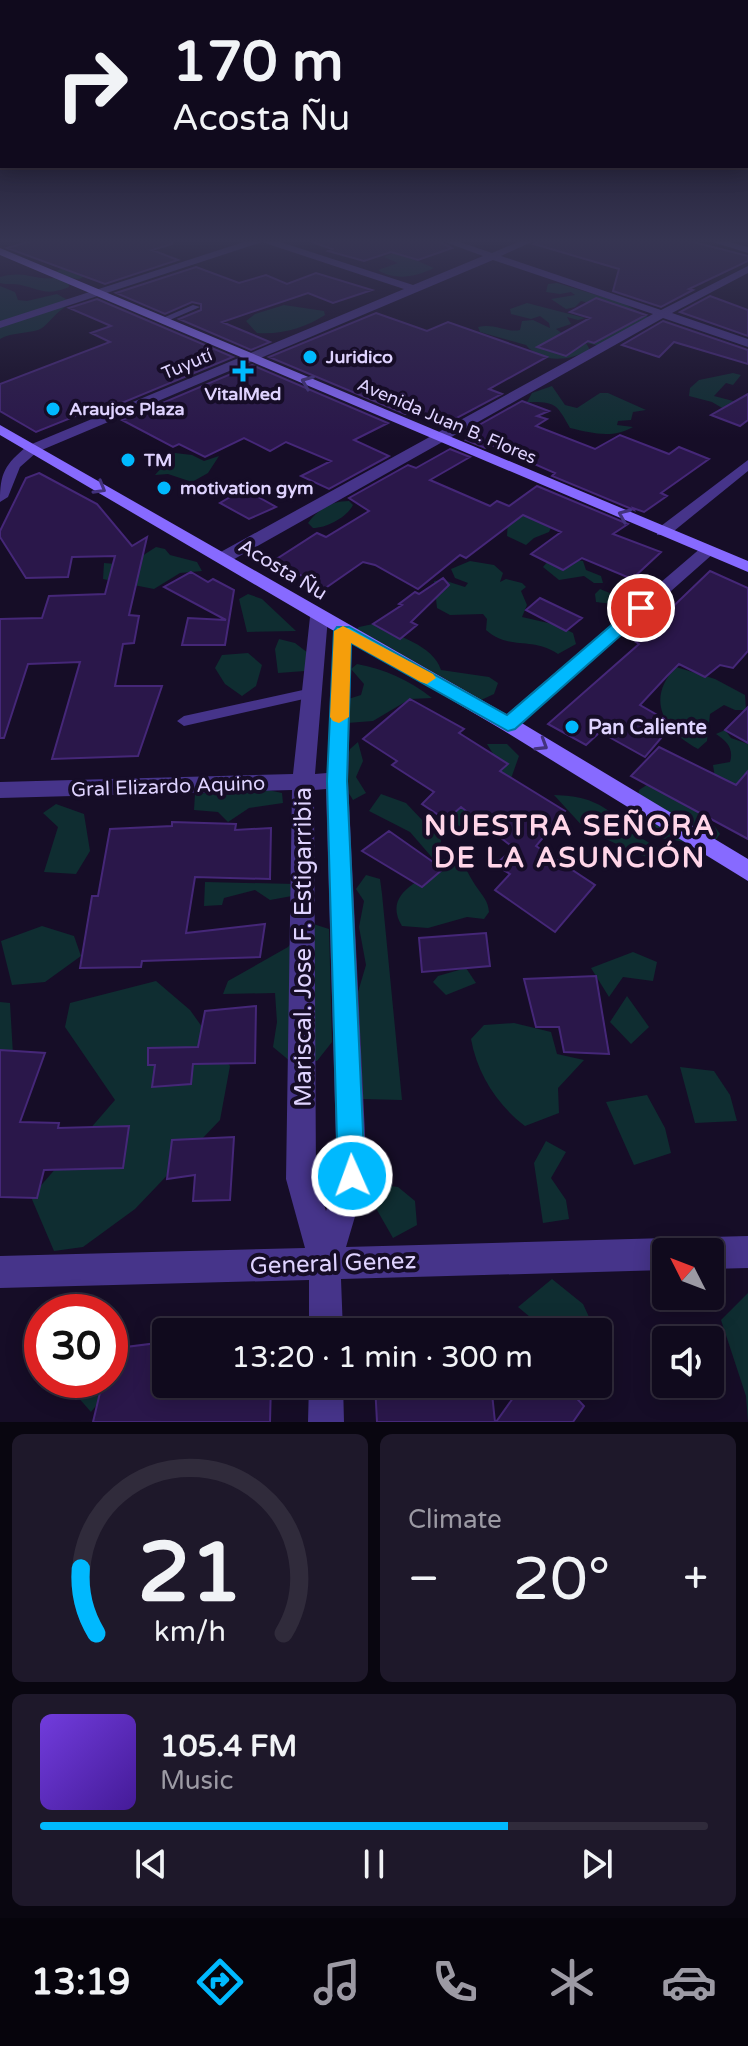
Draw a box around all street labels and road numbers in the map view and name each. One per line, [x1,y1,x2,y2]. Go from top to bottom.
street label: Tuyutí [158,343,216,384]
street label: Avenida Juan B. Flores [354,373,540,469]
street label: Acosta Ñu [234,533,332,606]
street label: Gral Elizardo Aquino [71,772,266,802]
street label: Mariscal. Jose F. Estigarribia [289,787,318,1107]
street label: General Genez [249,1246,417,1281]

